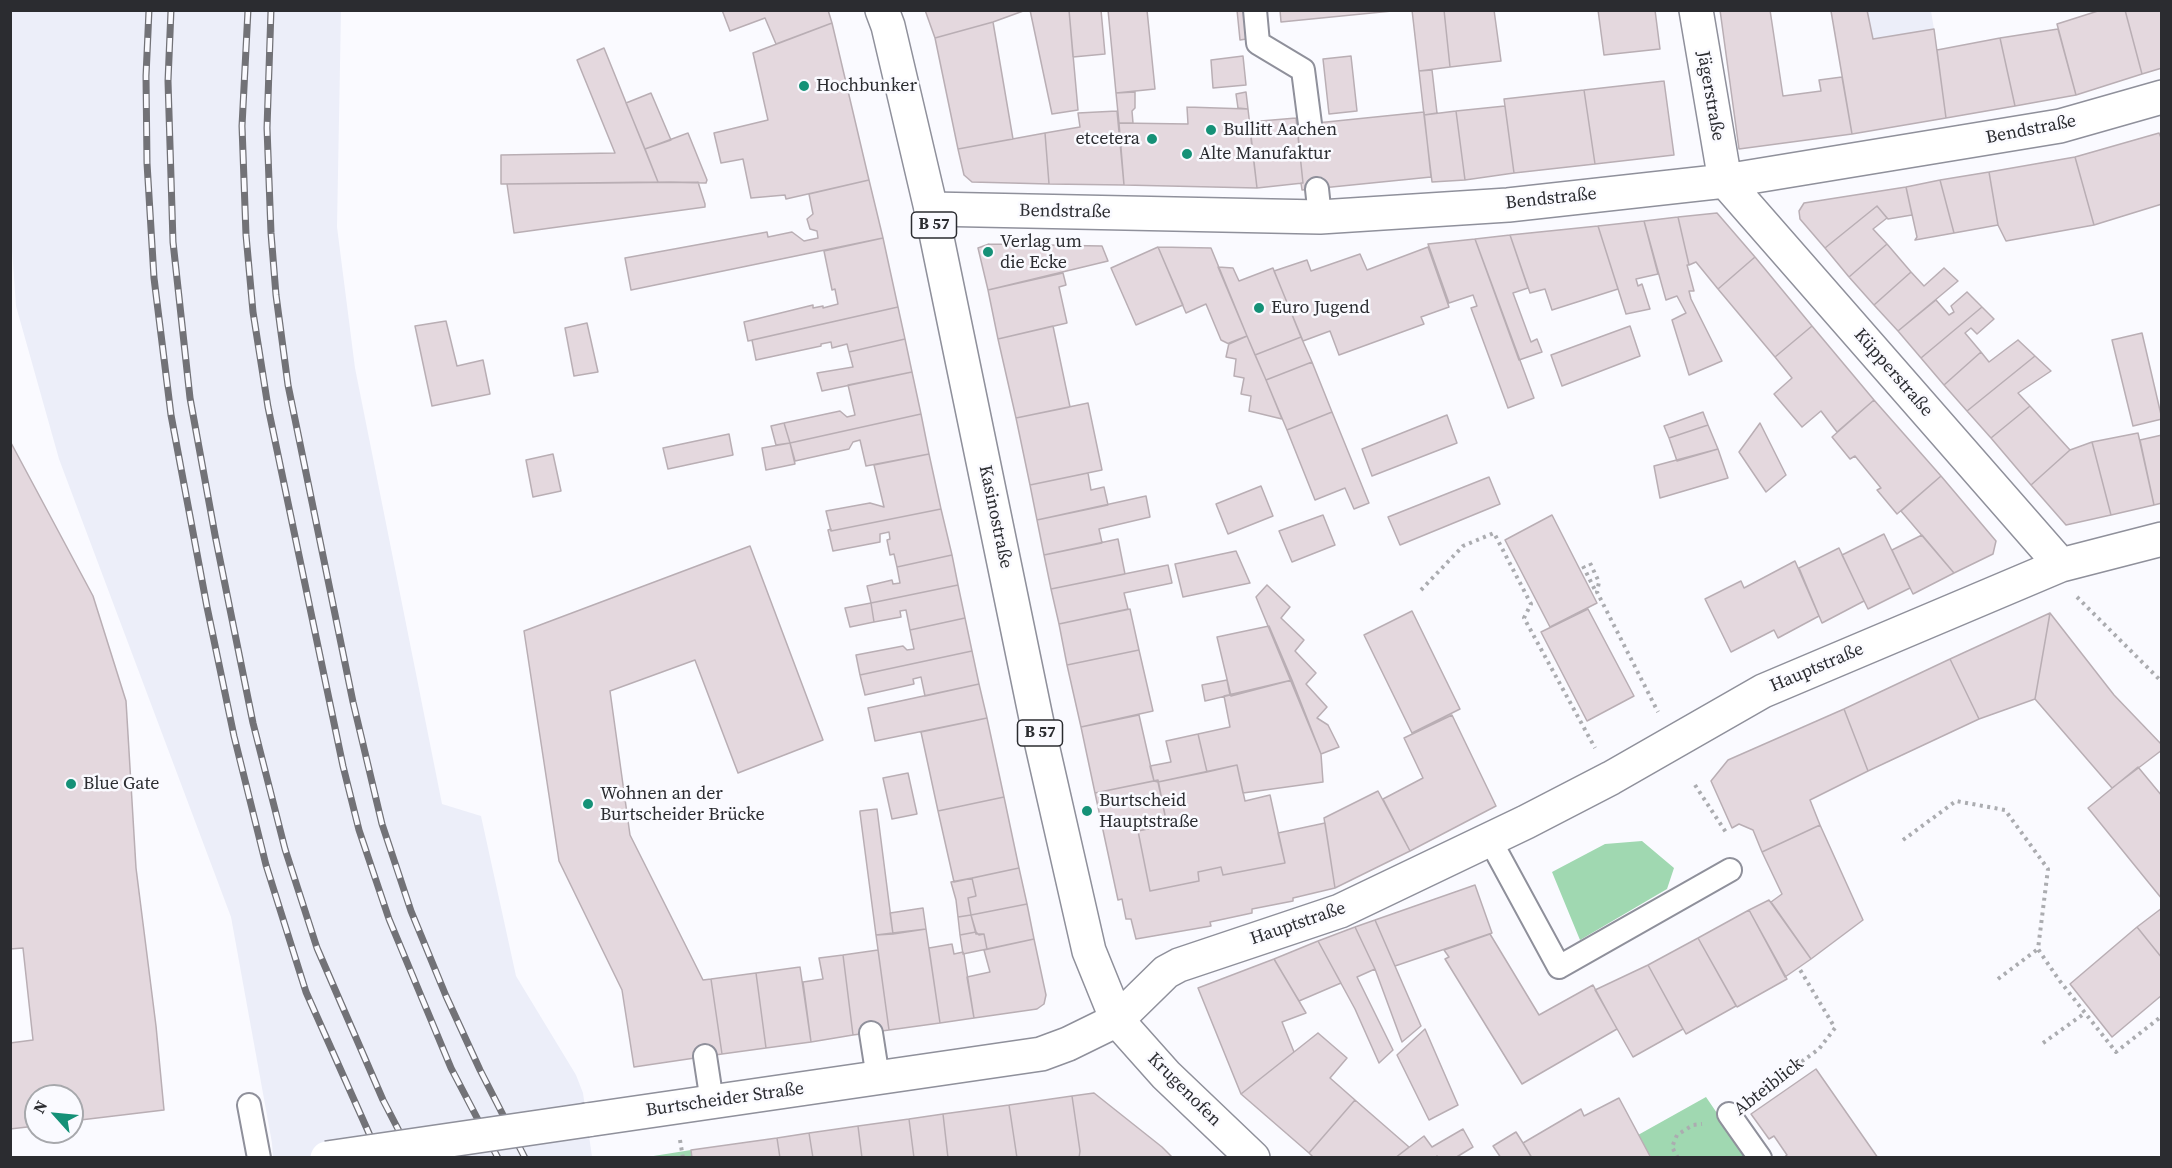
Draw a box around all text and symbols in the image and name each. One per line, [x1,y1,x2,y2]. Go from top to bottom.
street label: Jägerstraße [1691,49,1729,143]
place label: Hochbunker [816,75,917,97]
marker: Hochbunker [797,79,811,93]
street label: Bendstraße [1984,111,2078,149]
place label: Bullitt Aachen [1223,119,1337,141]
marker: Bullitt Aachen [1204,123,1218,137]
place label: etcetera [1075,128,1140,150]
marker: etcetera [1145,132,1159,146]
place label: Alte Manufaktur [1199,143,1331,165]
marker: Alte Manufaktur [1180,147,1194,161]
street label: Bendstraße [1504,183,1598,215]
street label: Bendstraße [1019,200,1111,224]
road number: B 57 [912,212,956,238]
place label: Verlag um die Ecke [1000,231,1082,274]
marker: Verlag um die Ecke [981,245,995,259]
place label: Euro Jugend [1271,297,1370,319]
marker: Euro Jugend [1252,301,1266,315]
street label: Küpperstraße [1849,325,1937,421]
street label: Kasinostraße [974,463,1016,571]
street label: Hauptstraße [1767,639,1867,697]
road number: B 57 [1018,720,1062,746]
place label: Blue Gate [83,773,159,795]
marker: Blue Gate [64,777,78,791]
place label: Wohnen an der Burtscheider Brücke [600,783,765,826]
place label: Burtscheid Hauptstraße [1099,790,1199,832]
marker: Wohnen an der Burtscheider Brücke [581,797,595,811]
marker: Burtscheid Hauptstraße [1080,804,1094,818]
street label: Hauptstraße [1247,898,1349,950]
street label: Krugenofen [1143,1049,1225,1131]
street label: Abteiblick [1730,1053,1808,1121]
street label: Burtscheider Straße [645,1078,805,1122]
north arrow [24,1084,84,1144]
text: N [27,1097,52,1117]

